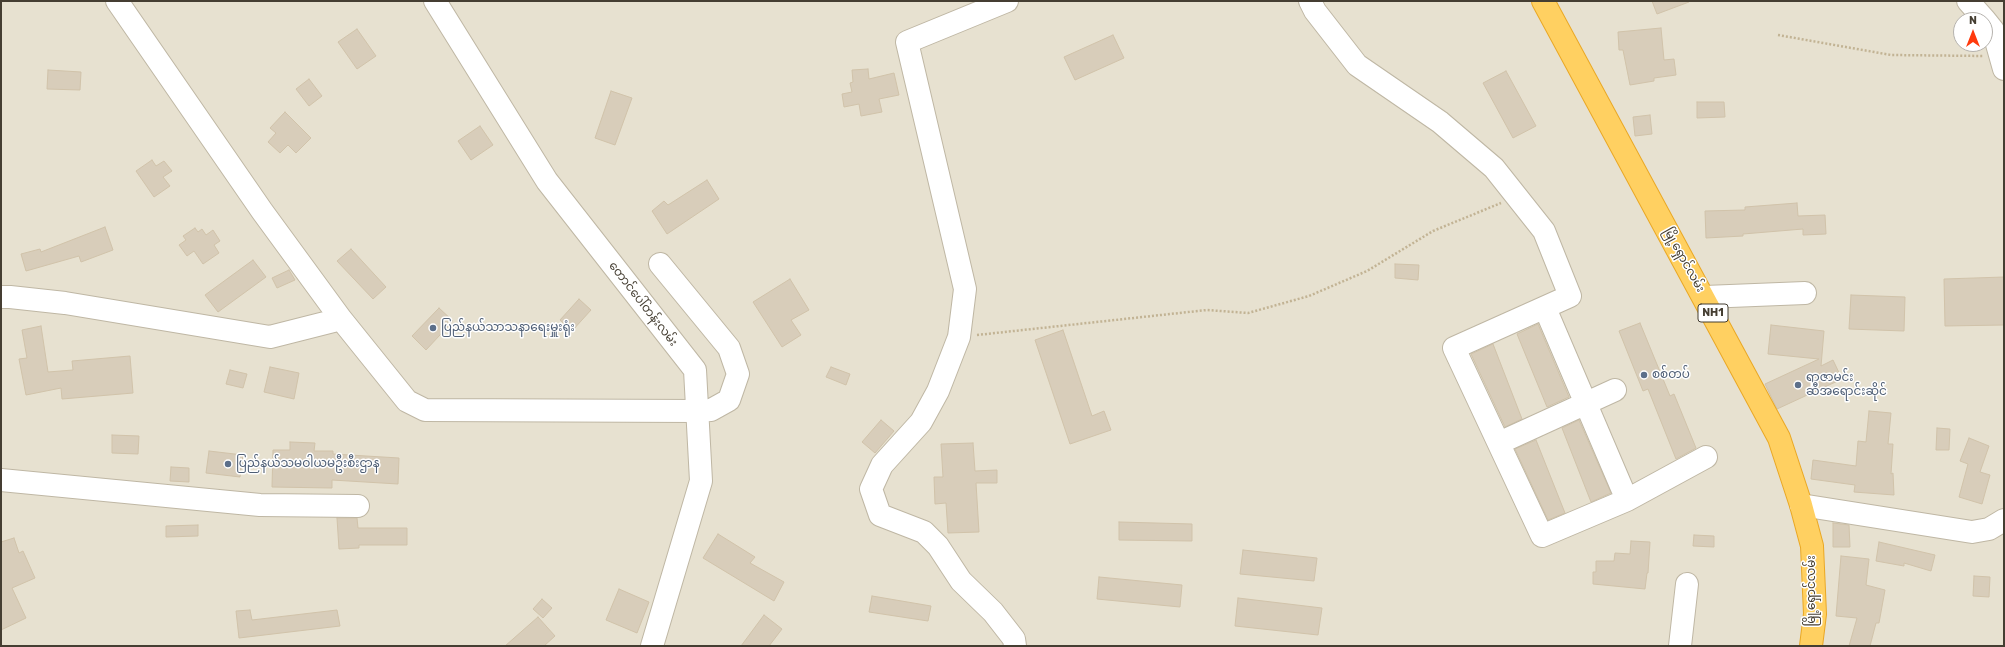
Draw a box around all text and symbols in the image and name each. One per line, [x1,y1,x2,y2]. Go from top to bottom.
north arrow [1953,12,1993,52]
text: N [1969,14,1977,27]
street label: မြို့ရှောင်လမ်း [1660,225,1708,295]
street label: တောင်ပေါ်တန်းလမ်း [606,259,680,349]
road number: NH1 [1698,304,1728,322]
place label: ပြည်နယ်သာသနာရေးမှူးရုံး [441,321,575,335]
marker: ပြည်နယ်သာသနာရေးမှူးရုံး [428,323,438,333]
place label: စစ်တပ် [1652,368,1690,382]
marker: စစ်တပ် [1639,370,1649,380]
place label: ရာဇာမင်း ဆီအရောင်းဆိုင် [1806,371,1887,399]
marker: ရာဇာမင်း ဆီအရောင်းဆိုင် [1793,380,1803,390]
place label: ပြည်နယ်သမဝါယမဦးစီးဌာန [236,457,380,471]
marker: ပြည်နယ်သမဝါယမဦးစီးဌာန [223,459,233,469]
street label: မြို့ရှောင်လမ်း [1805,555,1819,627]

